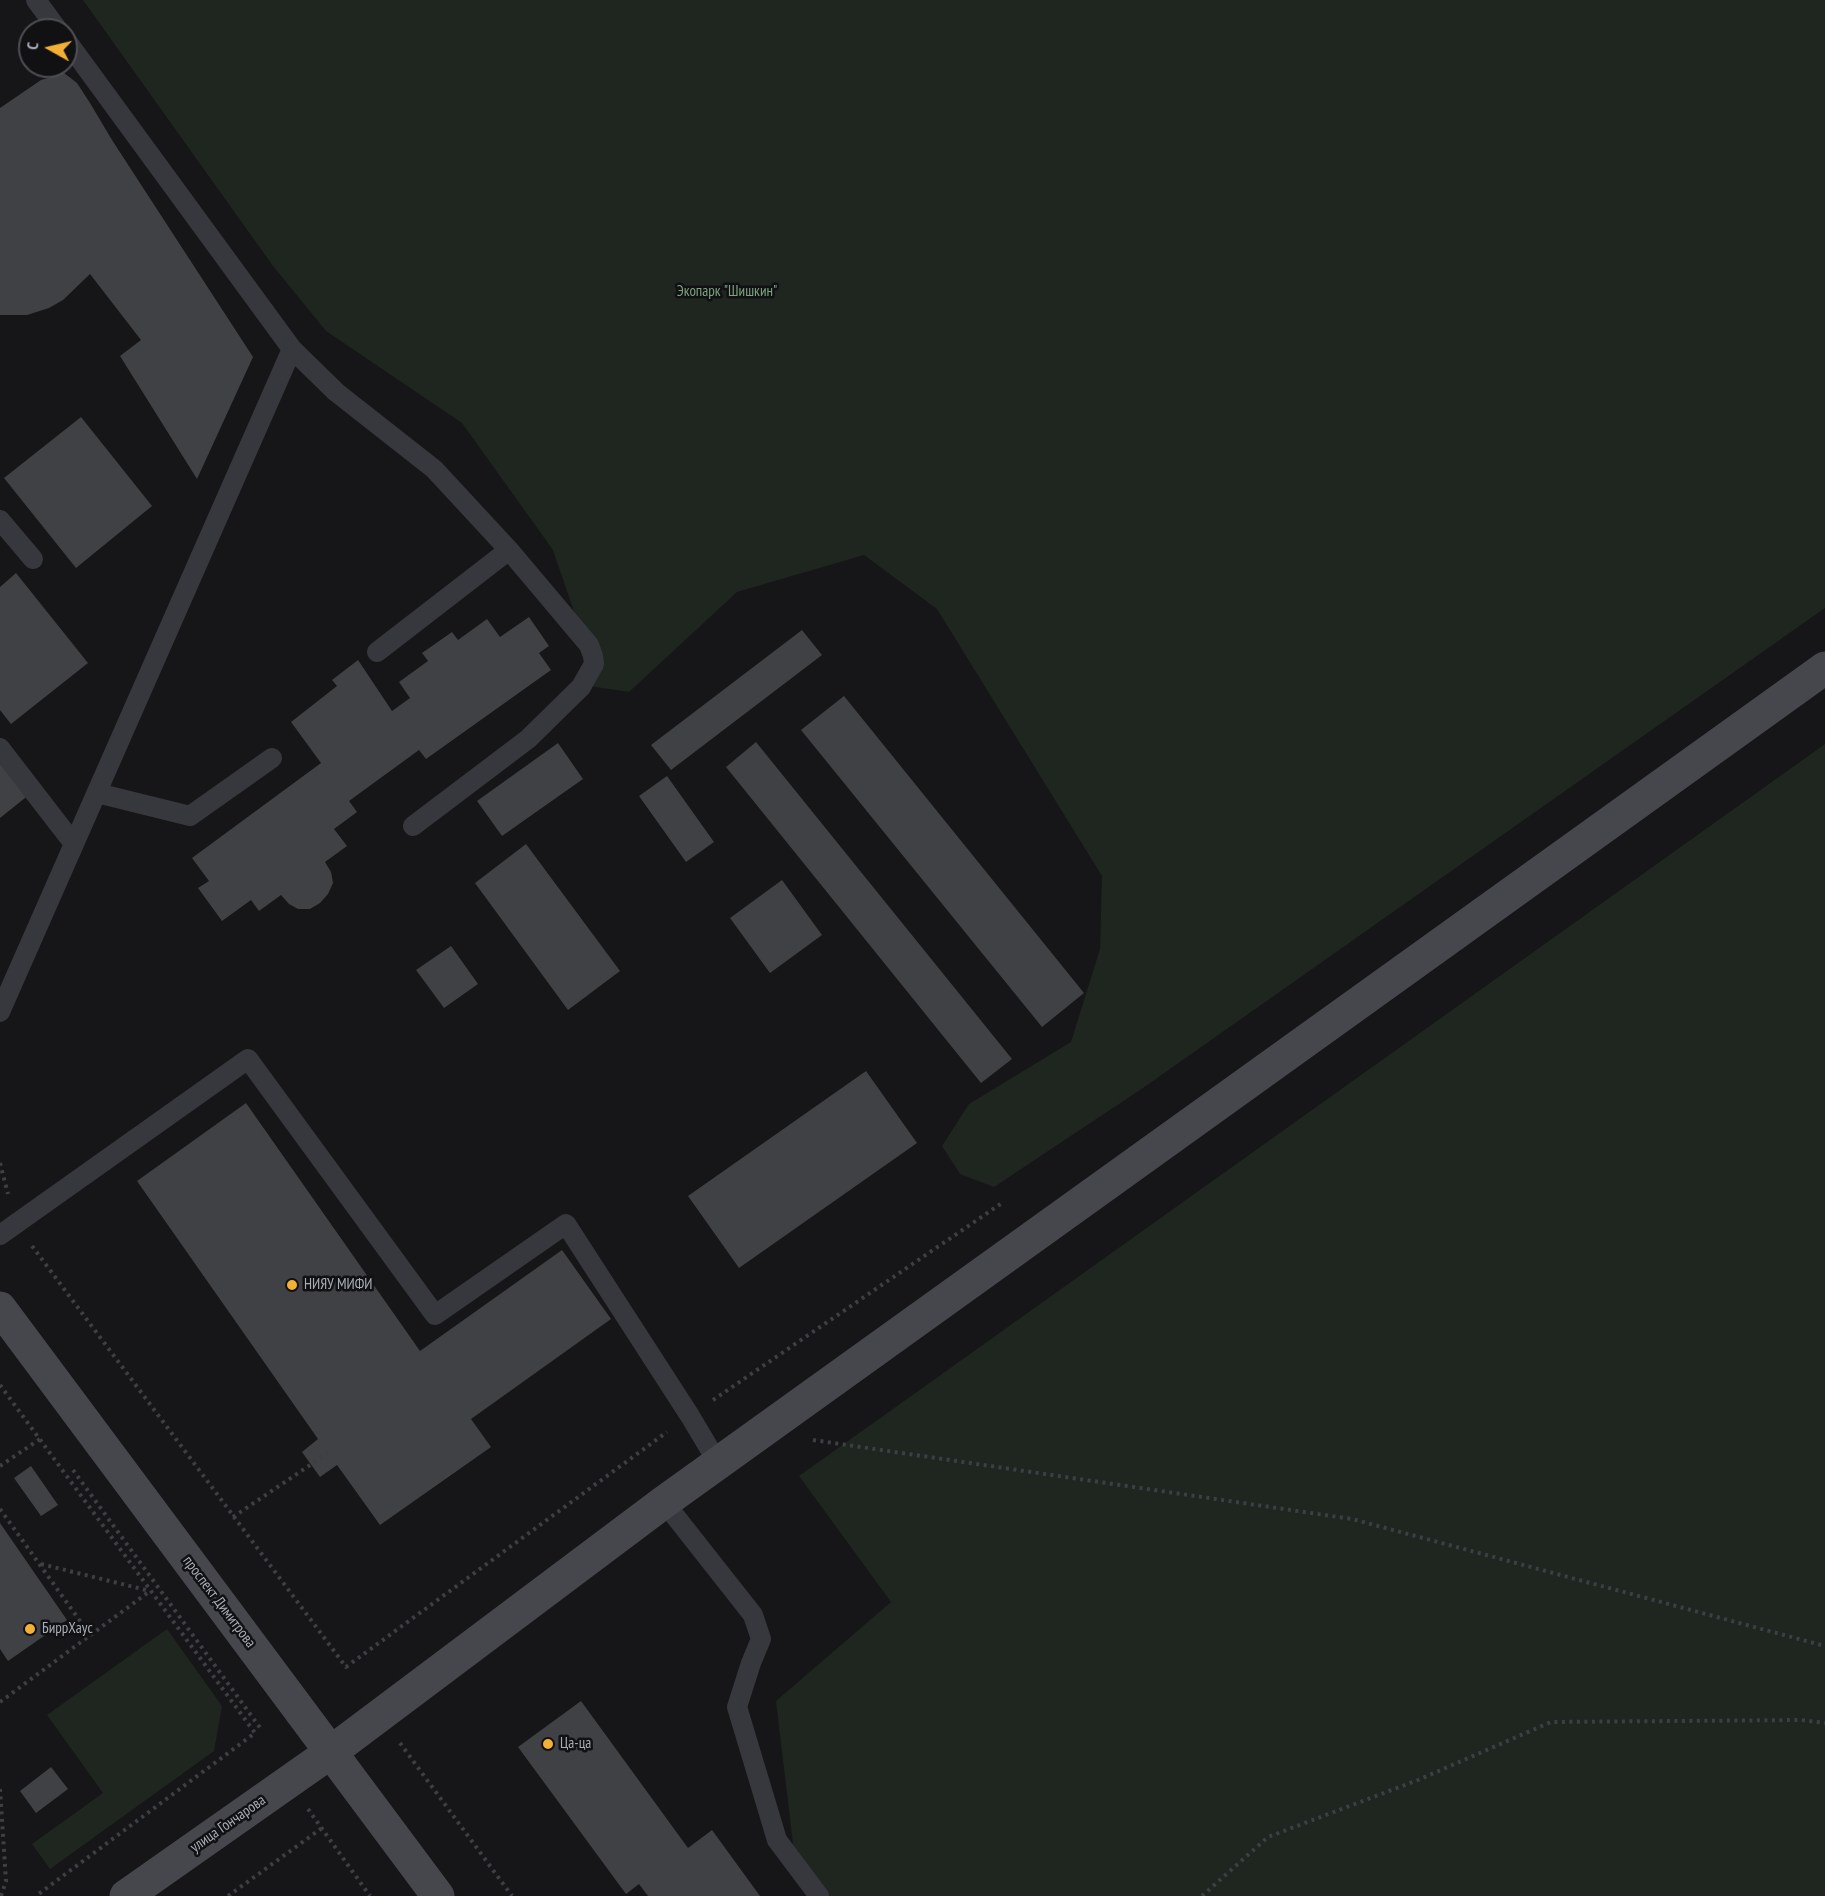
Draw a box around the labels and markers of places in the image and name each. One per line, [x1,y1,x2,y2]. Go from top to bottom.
place label: НИЯУ МИФИ [304,1276,372,1294]
marker: НИЯУ МИФИ [285,1278,299,1292]
place label: БиррХаус [42,1620,93,1638]
marker: БиррХаус [23,1622,37,1636]
place label: Ца-ца [560,1735,591,1753]
marker: Ца-ца [541,1737,555,1751]

